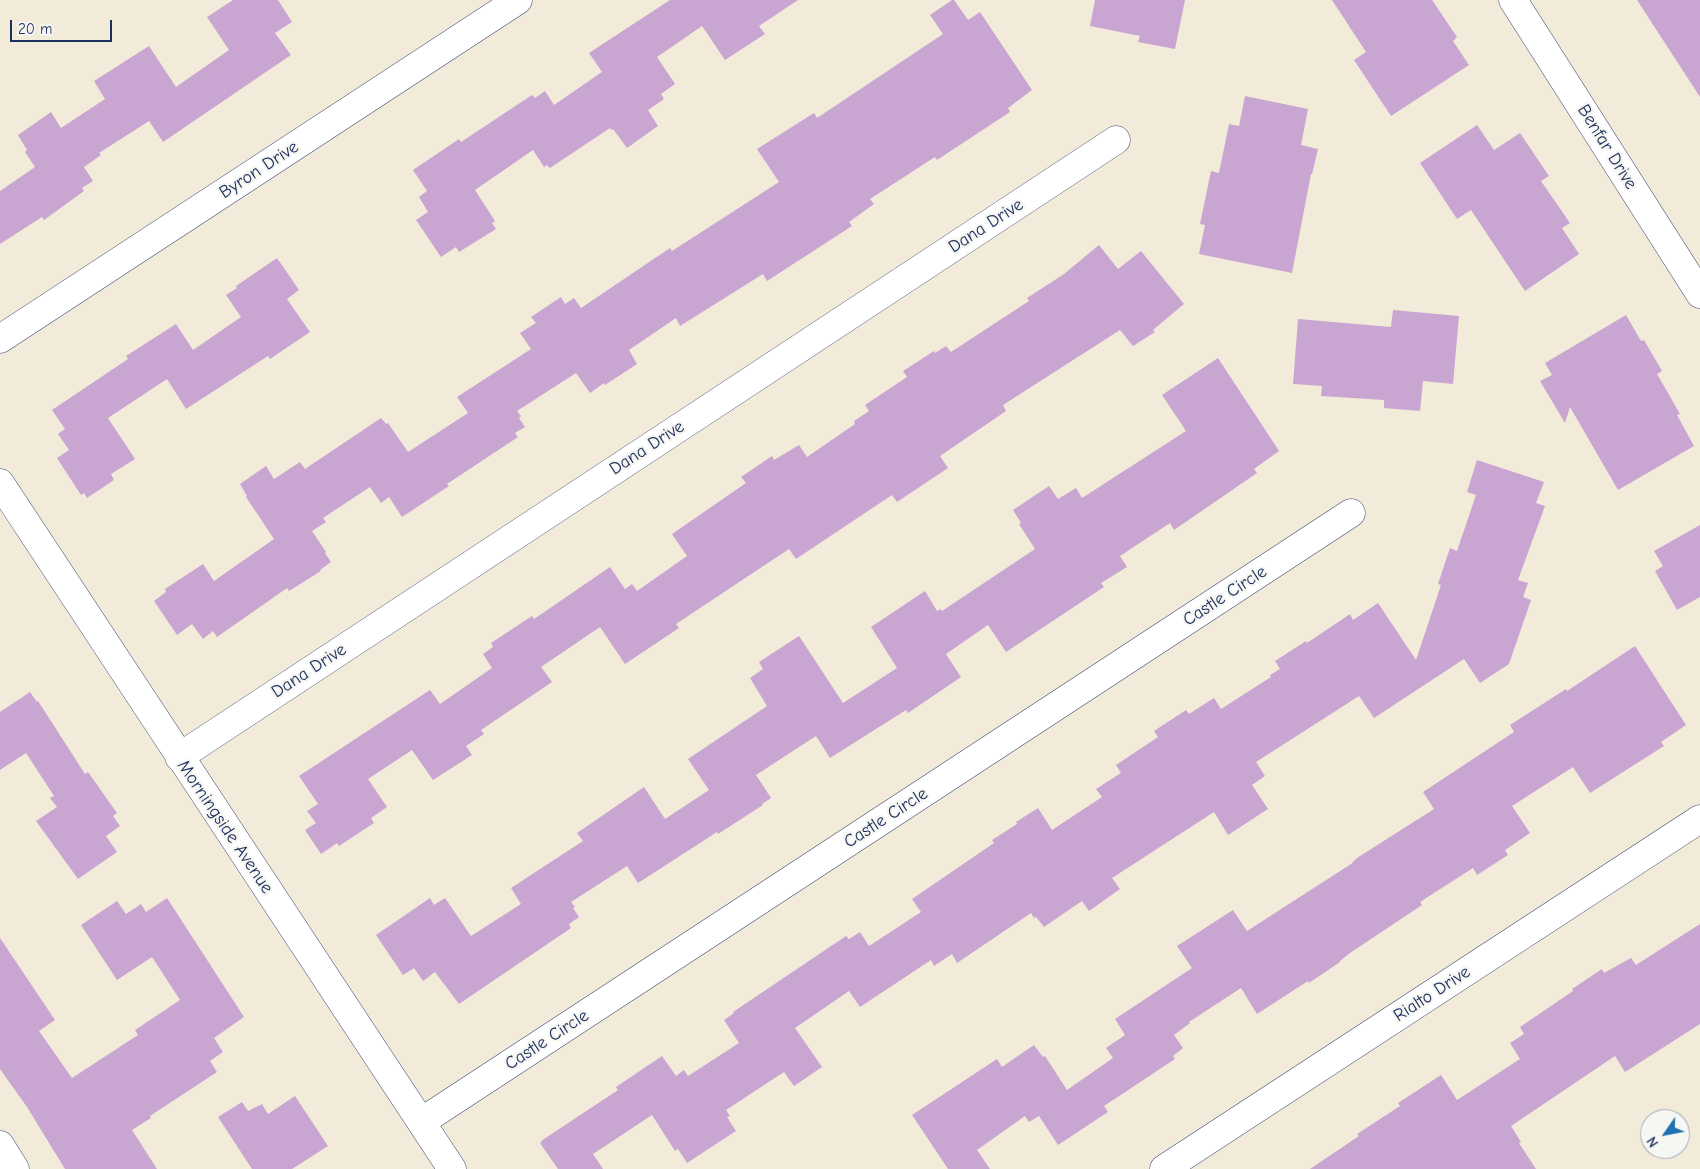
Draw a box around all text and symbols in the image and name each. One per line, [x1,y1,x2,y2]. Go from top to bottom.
scale bar [12,10,115,42]
text: 20 m [18,20,52,38]
street label: Benfar Drive [1572,101,1642,193]
street label: Byron Drive [215,136,303,204]
street label: Dana Drive [945,194,1027,258]
street label: Dana Drive [606,416,688,480]
street label: Castle Circle [1179,561,1271,631]
street label: Dana Drive [268,639,350,703]
street label: Morningside Avenue [172,756,278,898]
street label: Castle Circle [840,783,932,853]
street label: Rialto Drive [1390,961,1474,1027]
street label: Castle Circle [501,1005,593,1075]
north arrow [1640,1109,1690,1159]
text: N [1643,1133,1662,1150]

